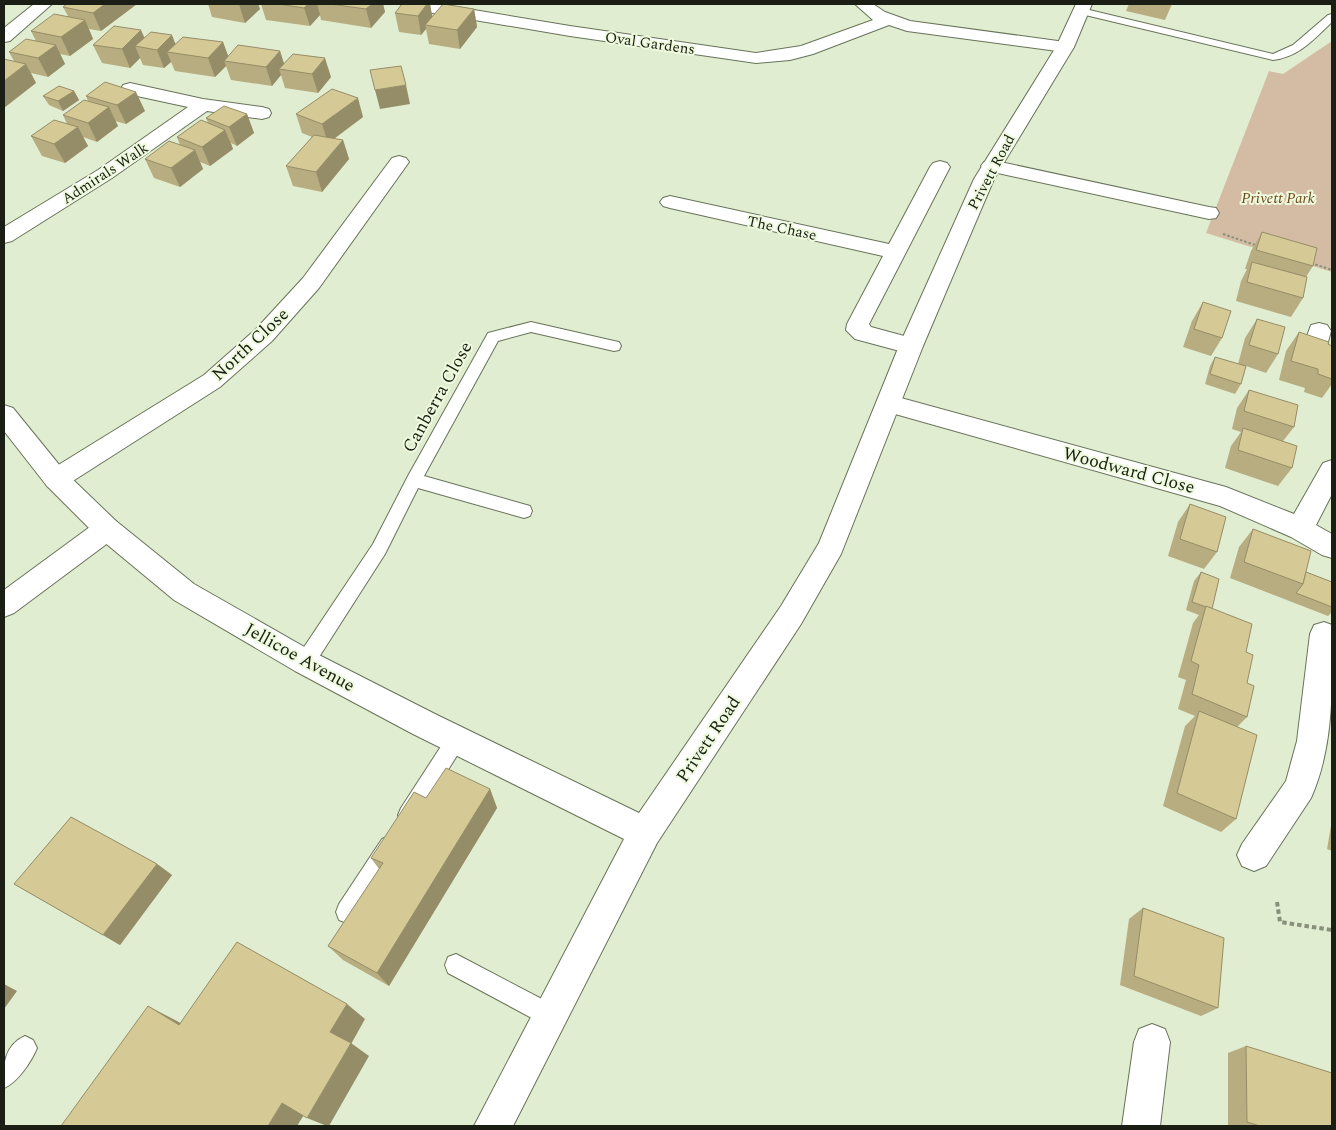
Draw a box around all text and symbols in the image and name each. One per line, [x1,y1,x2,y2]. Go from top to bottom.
street label: Oval Gardens [603,26,696,61]
street label: Privett Road [962,130,1021,214]
street label: Admirals Walk [57,137,153,210]
park label: Privett Park [1241,187,1315,210]
street label: The Chase [745,210,819,247]
street label: North Close [206,301,295,387]
street label: Canberra Close [396,337,479,458]
street label: Woodward Close [1060,440,1198,501]
street label: Jellicoe Avenue [240,616,360,699]
street label: Privett Road [669,691,747,788]

